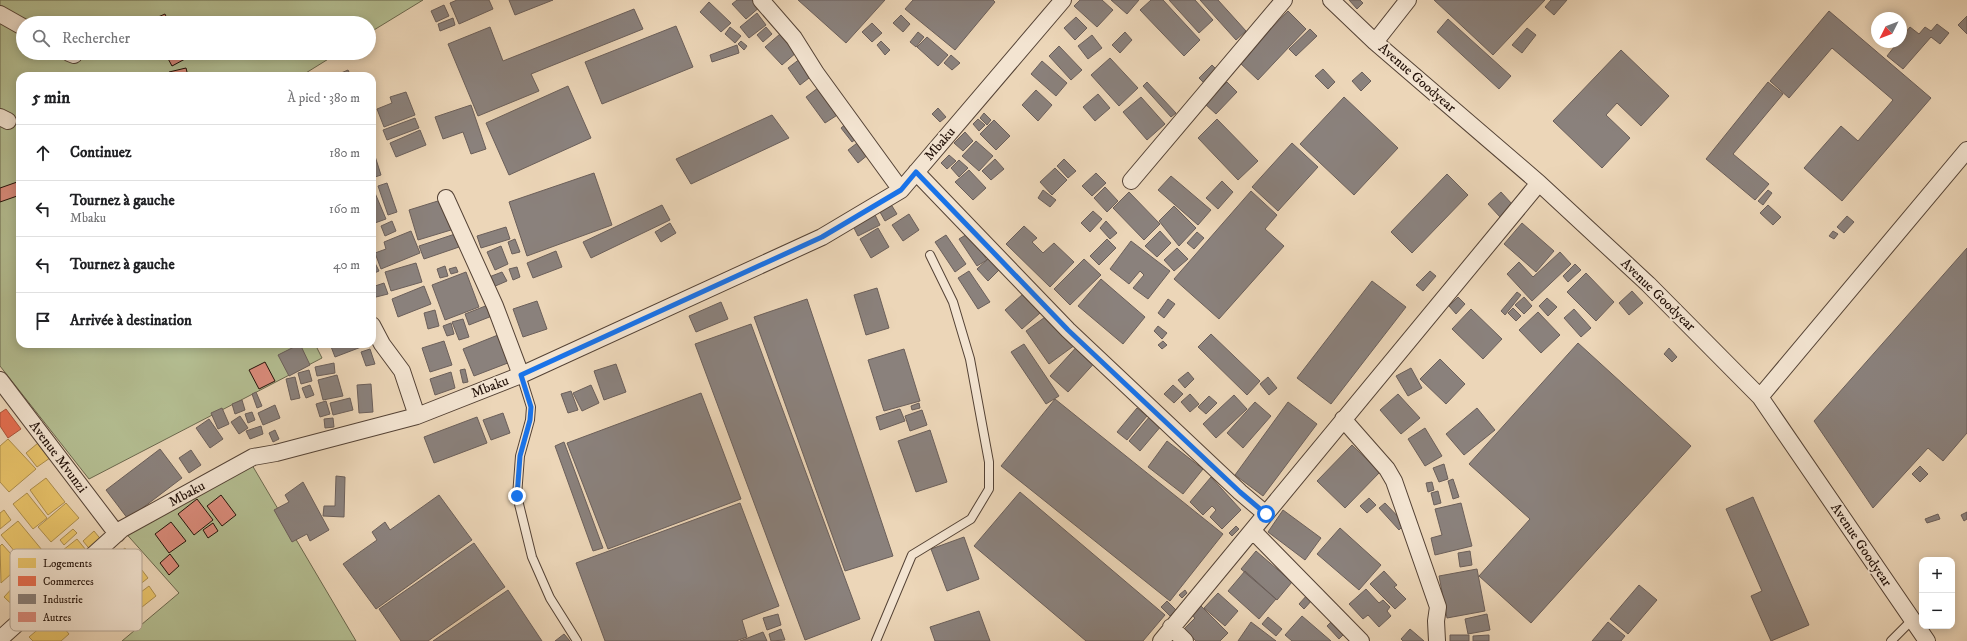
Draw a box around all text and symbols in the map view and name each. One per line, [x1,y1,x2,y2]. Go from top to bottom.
north arrow [1871,12,1907,48]
search box [16,16,376,60]
icon: search [30,27,52,49]
text: Rechercher [62,29,130,48]
street label: Avenue Goodyear [1374,39,1460,117]
text: 5 min [32,87,70,109]
text: À pied · 380 m [288,90,360,106]
street label: Mbaku [920,123,960,165]
icon: ahead [32,142,54,164]
text: Continuez [70,143,131,162]
text: 180 m [329,145,360,161]
text: Tournez à gauche [70,191,175,210]
icon: left [32,198,54,220]
text: 160 m [329,201,360,217]
text: Mbaku [70,210,106,226]
icon: left [32,254,54,276]
text: Tournez à gauche [70,255,175,274]
street label: Avenue Goodyear [1617,255,1700,336]
text: 40 m [333,257,360,273]
icon: arrive [32,310,54,332]
text: Arrivée à destination [70,311,192,330]
street label: Mbaku [469,372,512,402]
street label: Avenue Mvunzi [25,417,91,497]
street label: Mbaku [166,477,209,511]
route end [508,487,526,505]
street label: Avenue Goodyear [1826,500,1896,591]
route start [1257,505,1275,523]
legend [10,549,142,631]
text: Logements [43,557,92,571]
map controls [1919,557,1955,629]
button: + [1919,557,1955,593]
text: Commerces [43,575,94,589]
text: Industrie [43,593,83,607]
button: − [1919,593,1955,629]
text: Autres [43,611,71,625]

